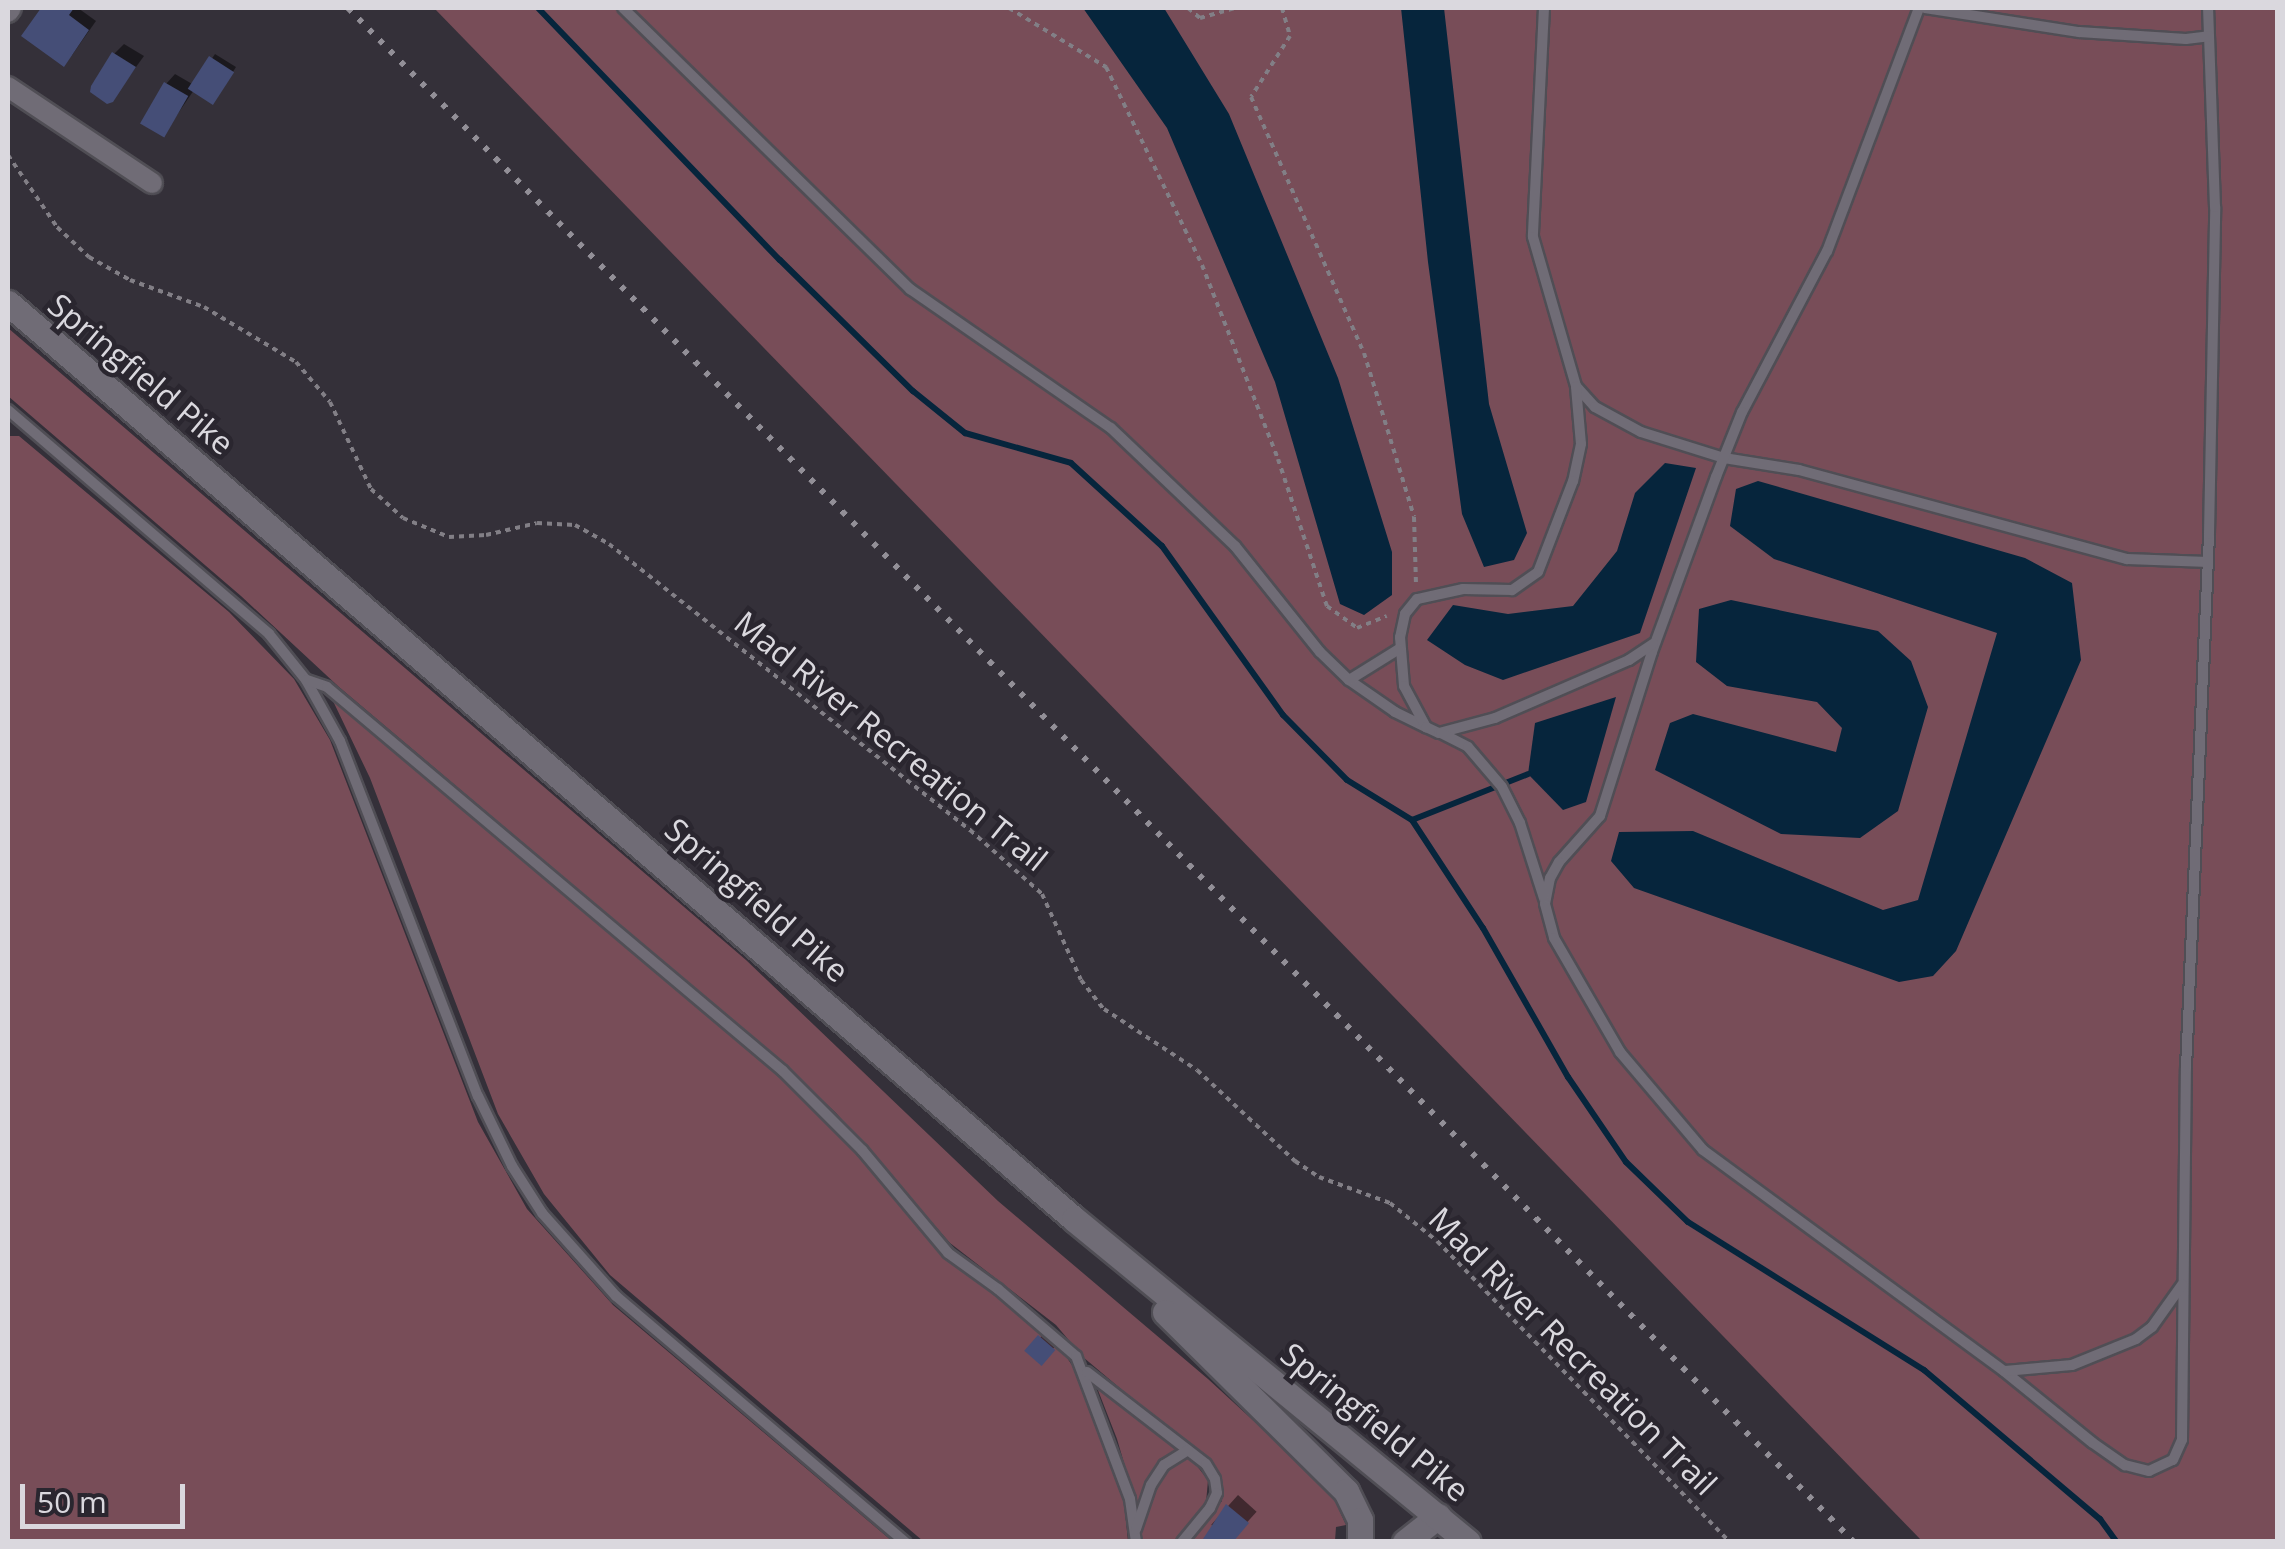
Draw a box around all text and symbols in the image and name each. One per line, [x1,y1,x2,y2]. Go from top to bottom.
street label: Springfield Pike [40,285,242,463]
street label: Mad River Recreation Trail [727,603,1055,879]
street label: Springfield Pike [658,810,856,990]
street label: Mad River Recreation Trail [1421,1199,1725,1503]
street label: Springfield Pike [1273,1335,1477,1509]
scale bar [25,1464,190,1526]
text: 50 m [37,1481,107,1522]

